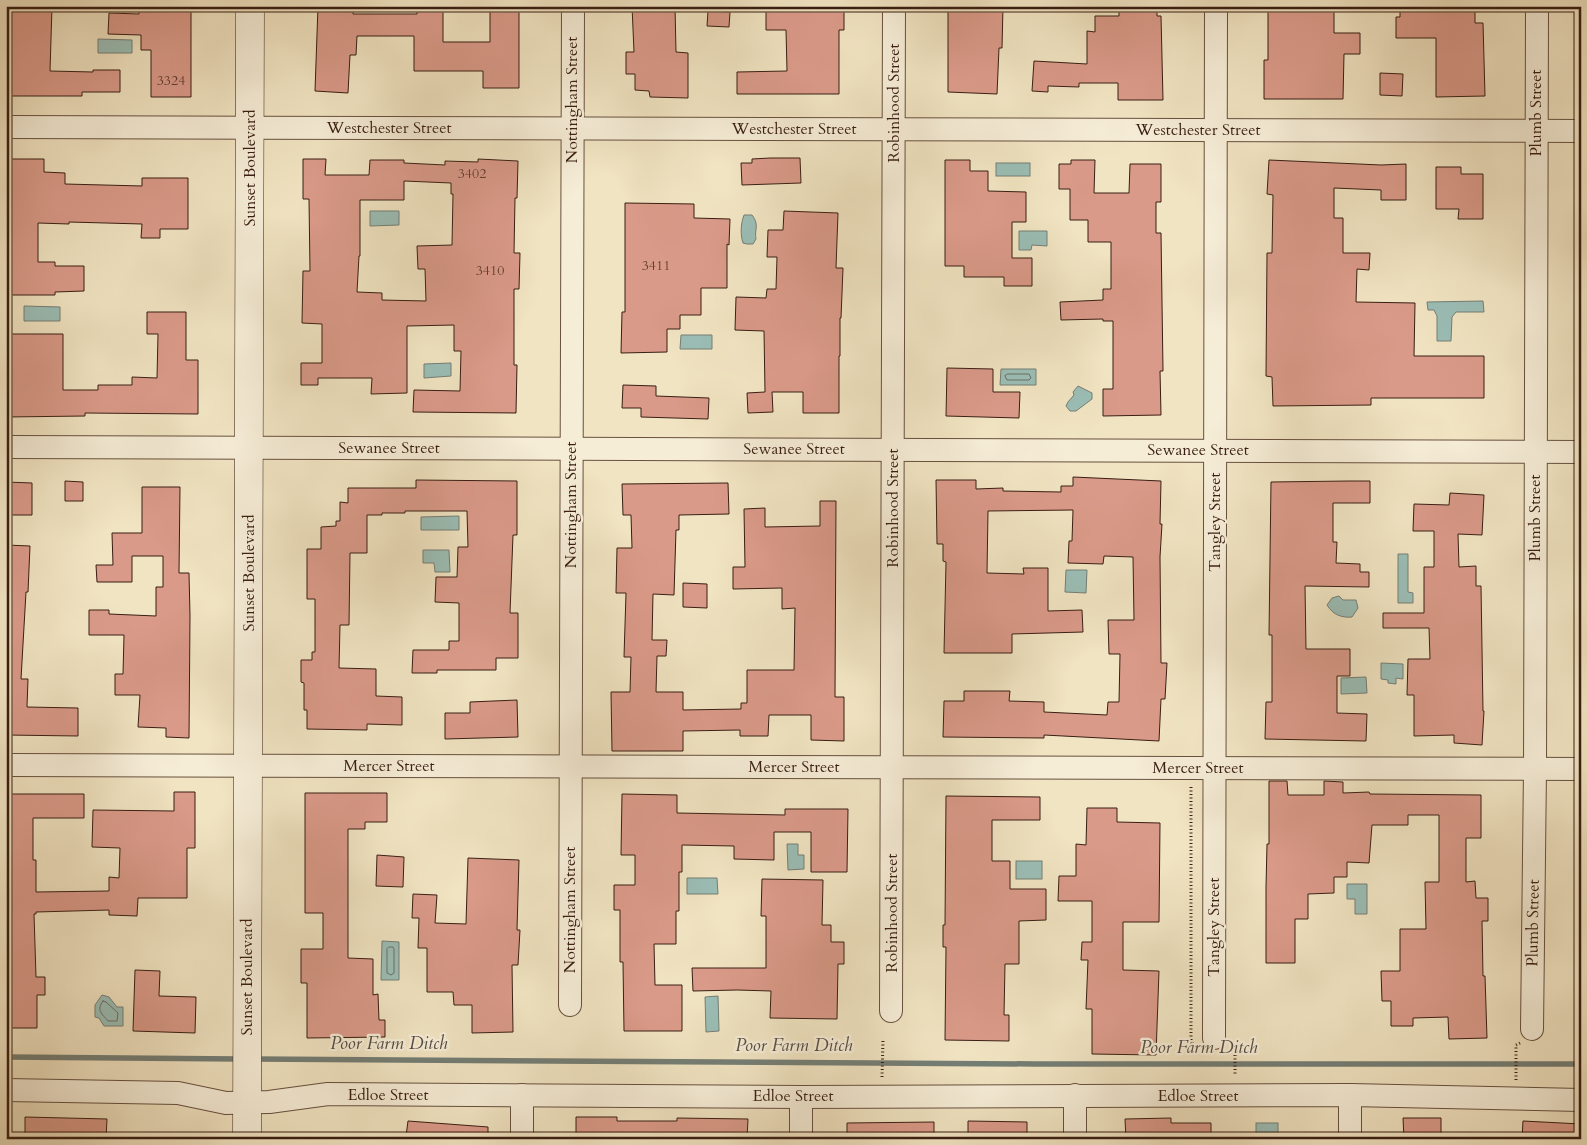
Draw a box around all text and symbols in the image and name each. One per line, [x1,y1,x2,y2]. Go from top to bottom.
street label: Nottingham Street [561,37,583,163]
street label: Robinhood Street [883,43,905,163]
street label: Plumb Street [1525,69,1547,157]
house number: 3324 [157,71,185,90]
street label: Sunset Boulevard [239,109,261,226]
street label: Westchester Street [326,117,451,139]
street label: Westchester Street [731,118,856,140]
street label: Westchester Street [1135,119,1260,141]
house number: 3402 [458,164,486,183]
house number: 3411 [642,256,670,275]
house number: 3410 [476,261,504,280]
street label: Sewanee Street [338,437,440,459]
street label: Sewanee Street [743,438,845,460]
street label: Sewanee Street [1147,439,1249,461]
street label: Nottingham Street [560,442,582,568]
street label: Robinhood Street [882,448,904,568]
street label: Tangley Street [1204,472,1226,572]
street label: Plumb Street [1524,474,1546,562]
street label: Sunset Boulevard [238,514,260,631]
street label: Mercer Street [343,755,435,777]
street label: Mercer Street [748,756,840,778]
street label: Mercer Street [1152,757,1244,779]
street label: Nottingham Street [559,847,581,973]
street label: Robinhood Street [881,853,903,973]
street label: Tangley Street [1203,877,1225,977]
street label: Plumb Street [1521,879,1545,967]
street label: Sunset Boulevard [236,918,258,1035]
water label: Poor Farm Ditch [330,1031,448,1056]
water label: Poor Farm Ditch [735,1033,853,1058]
water label: Poor Farm Ditch [1140,1035,1258,1060]
street label: Edloe Street [347,1084,429,1106]
street label: Edloe Street [752,1085,834,1107]
street label: Edloe Street [1157,1085,1239,1107]

